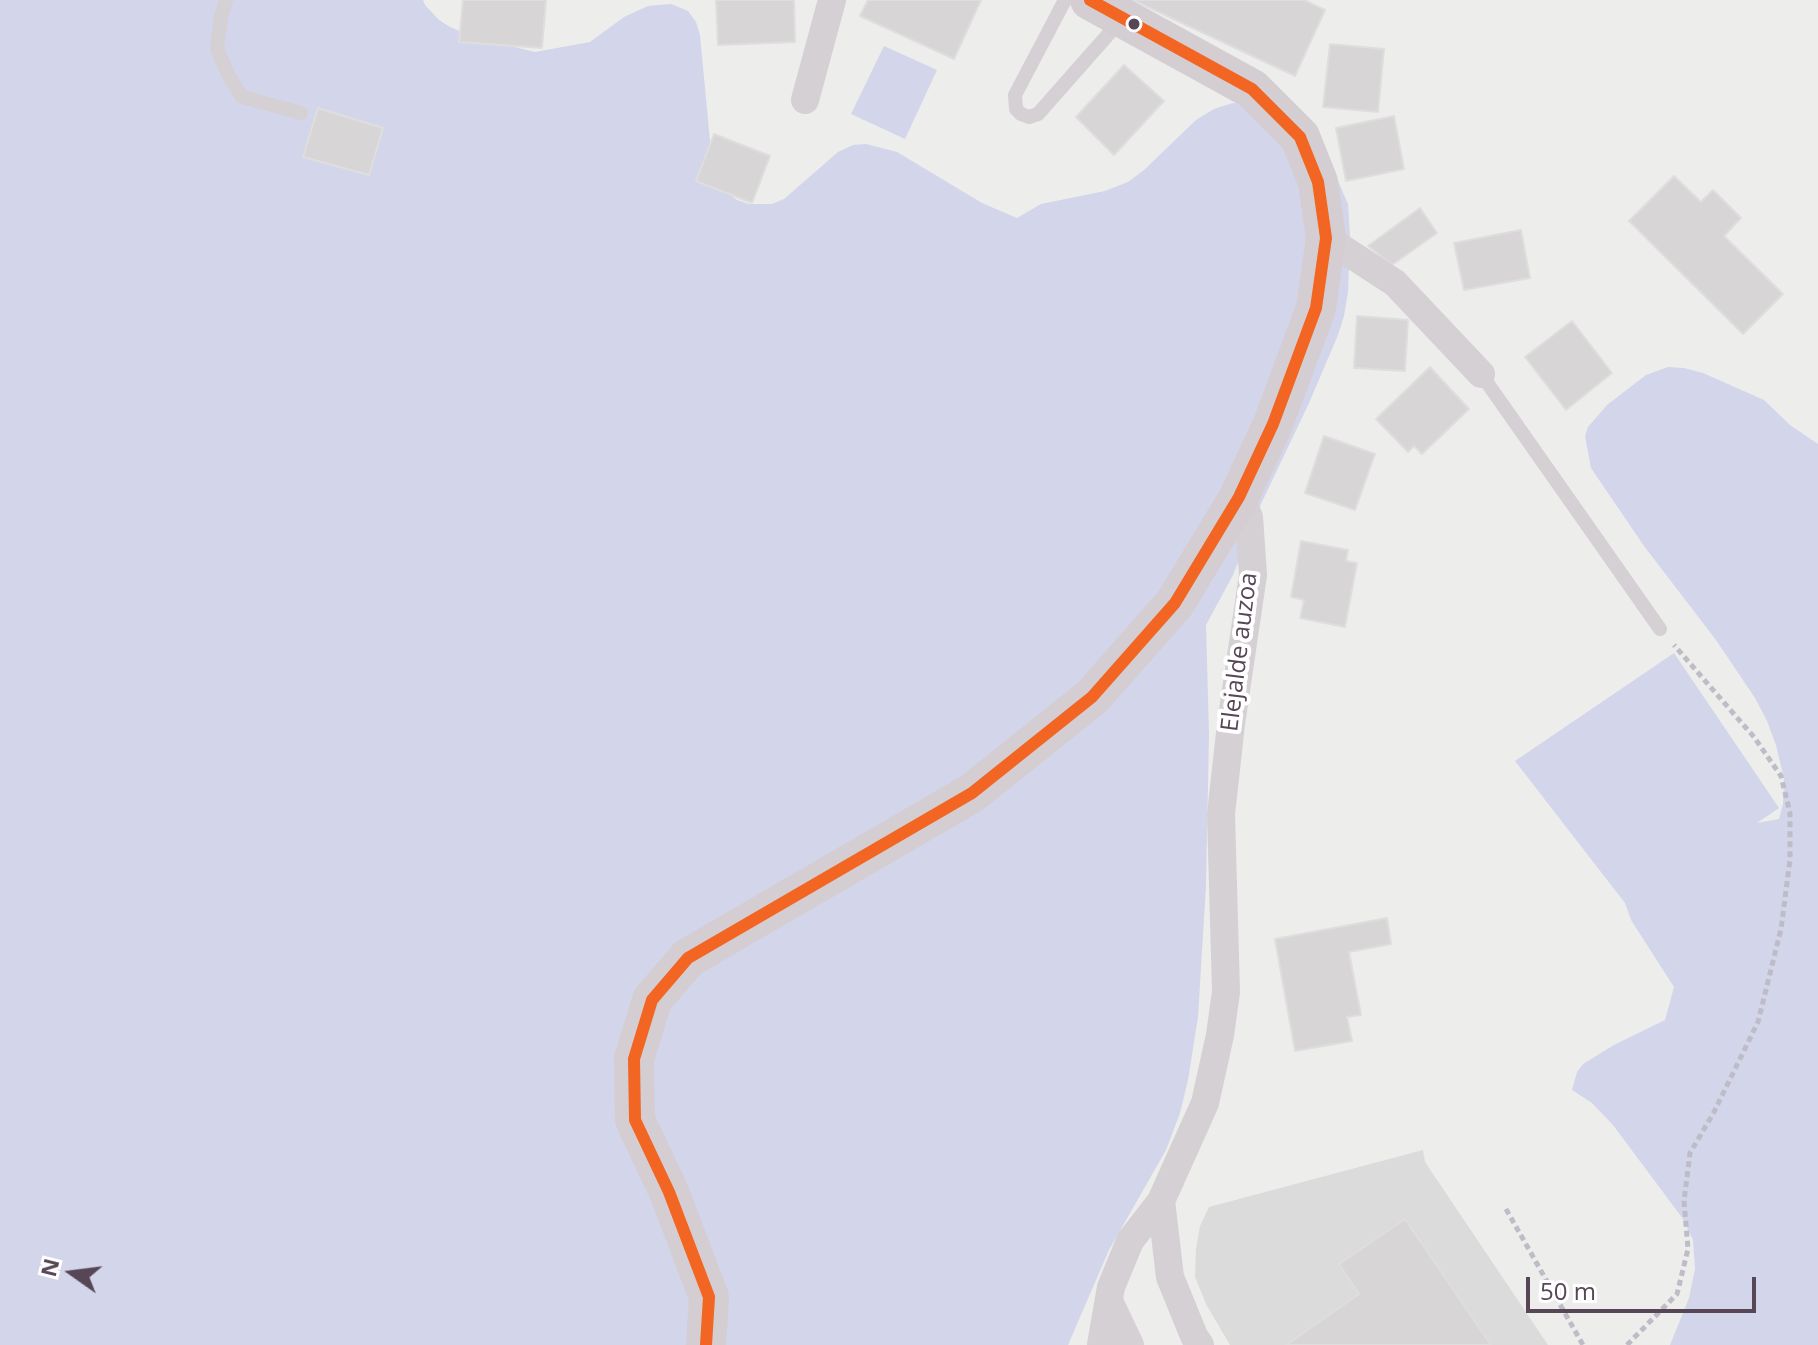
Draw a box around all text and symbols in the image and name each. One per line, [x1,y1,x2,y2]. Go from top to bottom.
unlabelled marker [1126,16,1142,32]
street label: Elejalde auzoa [1216,571,1264,733]
north arrow [32,1233,112,1313]
text: N [32,1255,65,1280]
scale bar [1530,1261,1760,1311]
text: 50 m [1540,1274,1596,1307]

